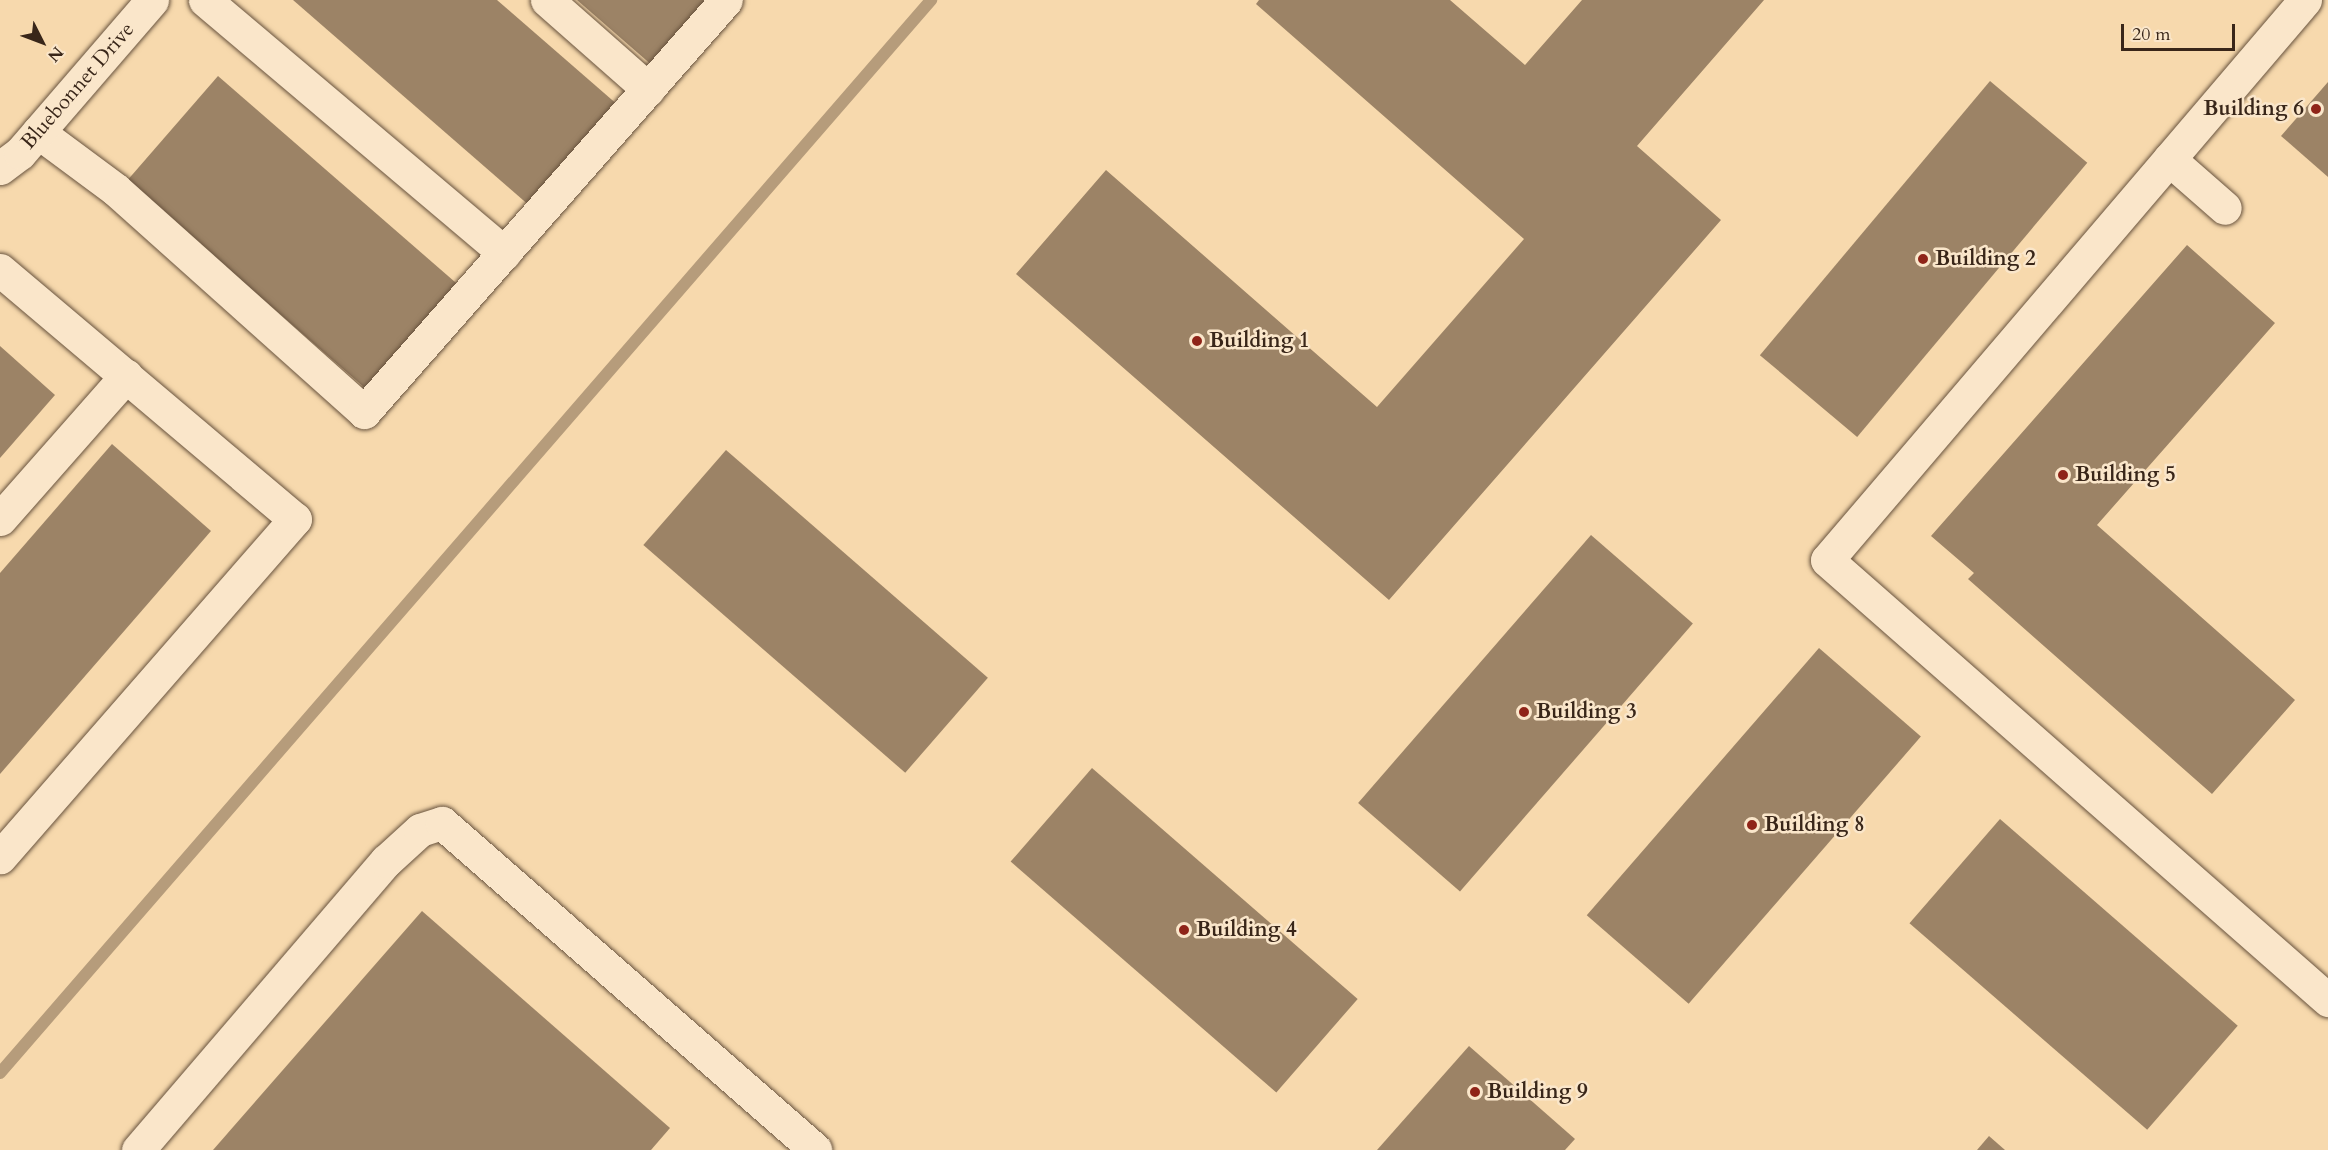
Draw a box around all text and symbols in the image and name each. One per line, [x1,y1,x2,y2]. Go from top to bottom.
north arrow [12,12,72,72]
scale bar [2124,12,2238,50]
street label: Bluebonnet Drive [16,17,140,155]
text: 20 m [2132,22,2171,47]
text: N [43,42,68,67]
place label: Building 6 [2203,96,2304,122]
marker: Building 6 [2309,102,2323,116]
place label: Building 2 [1935,246,2036,272]
marker: Building 2 [1916,252,1930,266]
place label: Building 1 [1209,328,1310,354]
marker: Building 1 [1190,334,1204,348]
place label: Building 5 [2075,462,2176,488]
marker: Building 5 [2056,468,2070,482]
place label: Building 3 [1536,699,1637,725]
marker: Building 3 [1517,705,1531,719]
place label: Building 8 [1764,812,1865,838]
marker: Building 8 [1745,818,1759,832]
place label: Building 4 [1196,917,1297,943]
marker: Building 4 [1177,923,1191,937]
place label: Building 9 [1487,1079,1588,1105]
marker: Building 9 [1468,1085,1482,1099]

